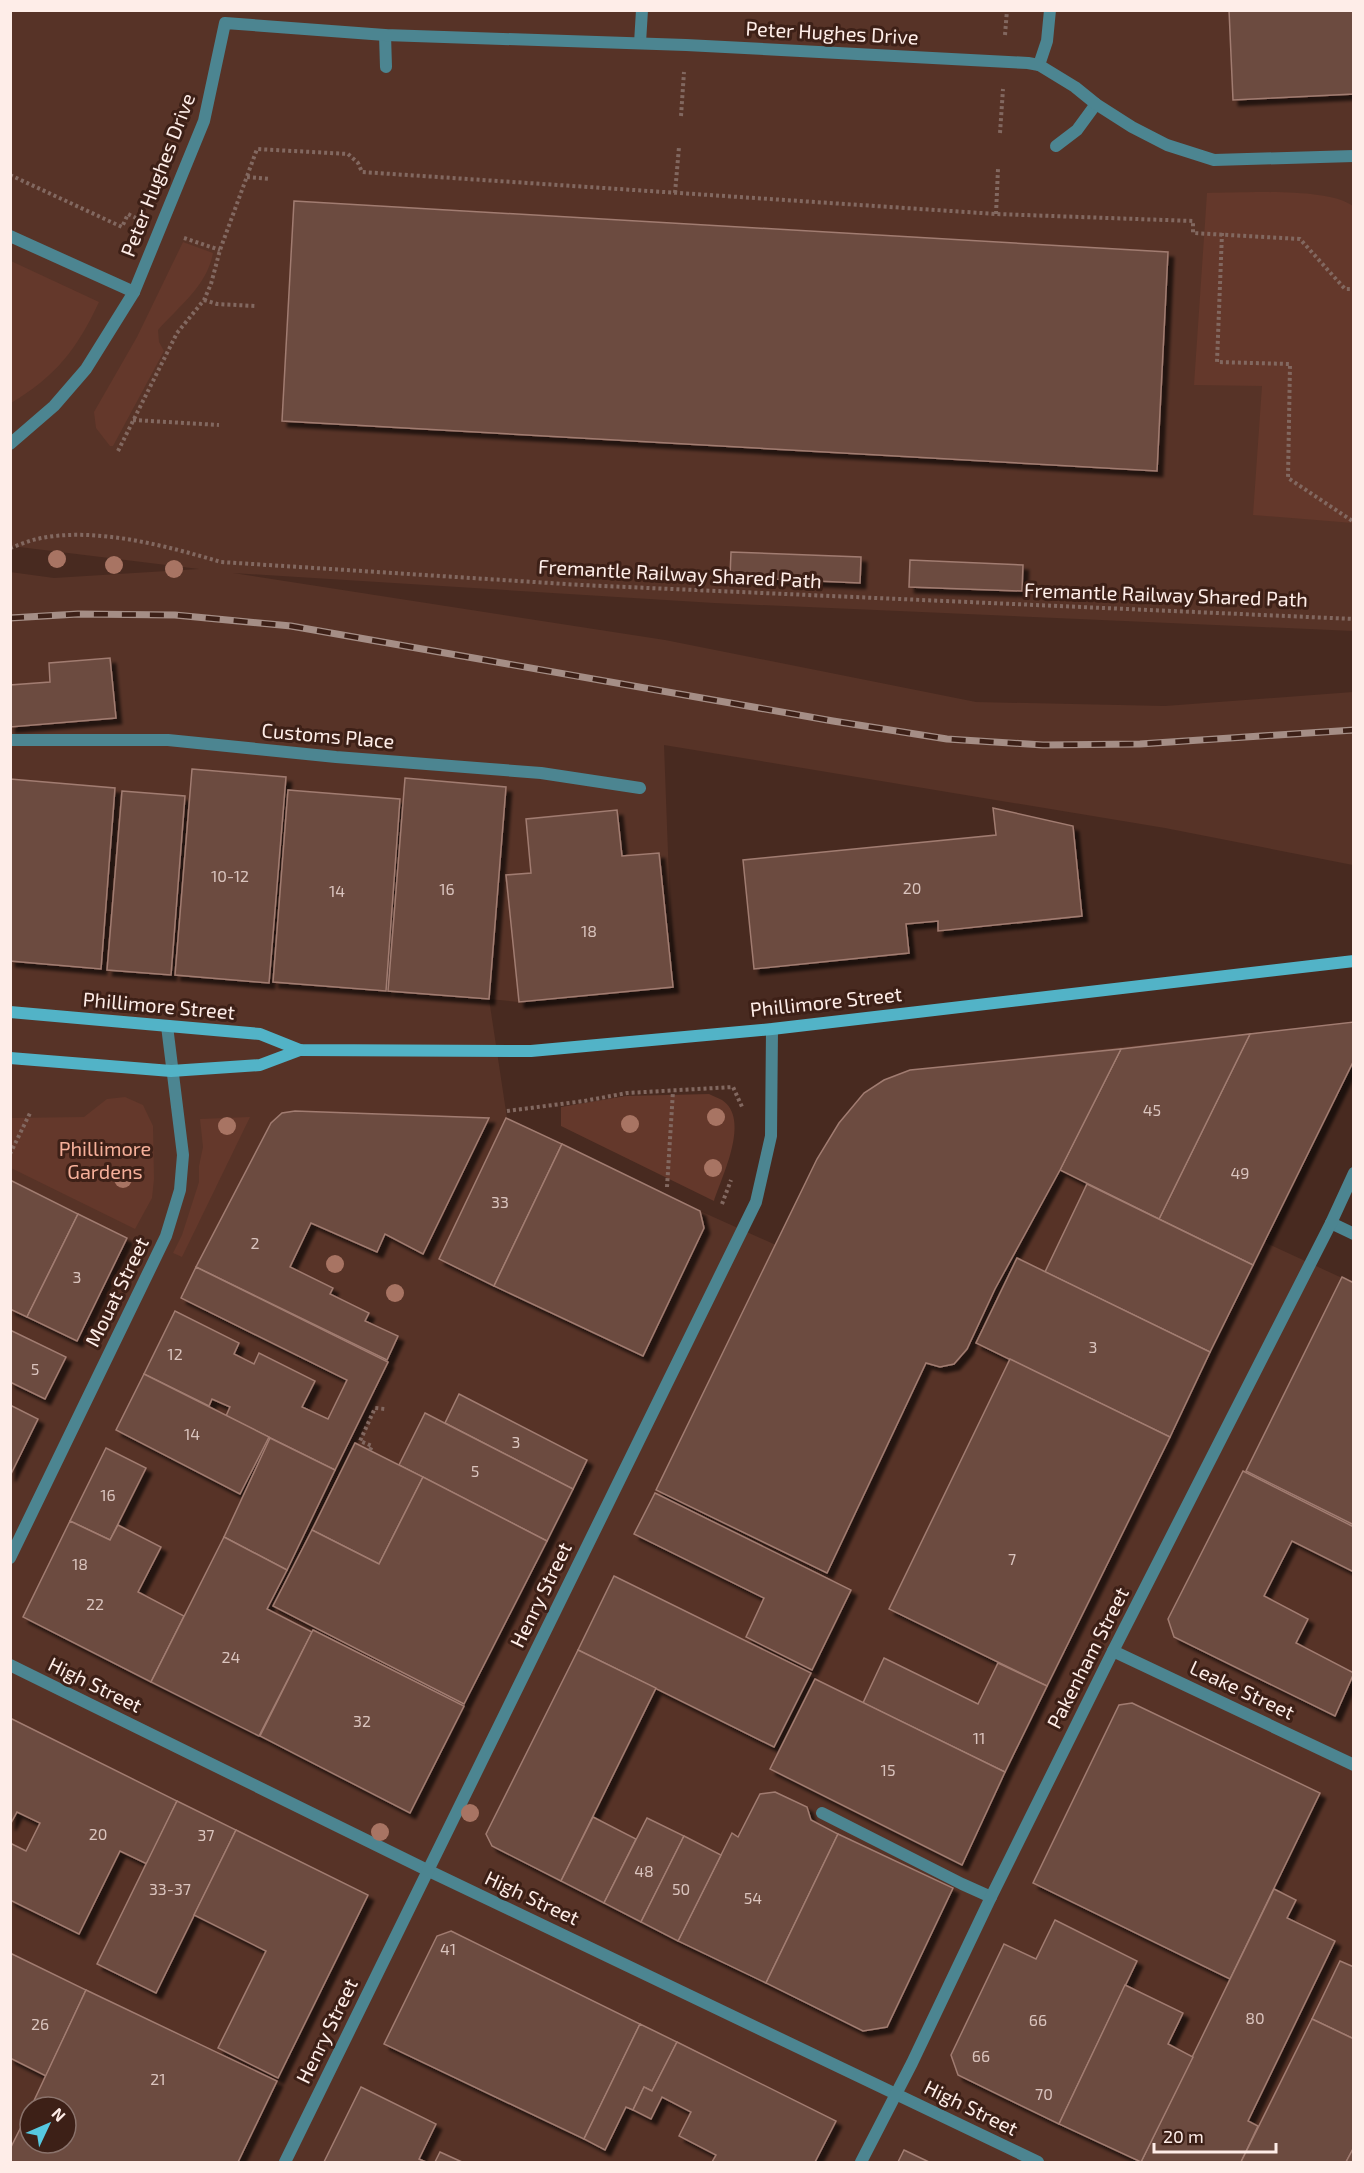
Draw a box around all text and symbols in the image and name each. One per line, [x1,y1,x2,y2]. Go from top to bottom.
street label: Peter Hughes Drive [745,15,919,49]
street label: Peter Hughes Drive [115,89,199,260]
street label: Fremantle Railway Shared Path [538,554,822,592]
street label: Fremantle Railway Shared Path [1024,577,1308,611]
street label: Customs Place [261,717,395,753]
house number: 10-12 [211,866,249,885]
house number: 20 [903,878,921,897]
house number: 16 [439,879,455,898]
house number: 14 [329,881,345,900]
house number: 18 [581,921,597,940]
street label: Phillimore Street [749,981,903,1021]
street label: Phillimore Street [82,986,237,1024]
house number: 45 [1143,1100,1161,1119]
park label: Phillimore Gardens [59,1136,151,1183]
house number: 49 [1231,1163,1250,1182]
house number: 33 [491,1192,509,1211]
street label: Mouat Street [79,1233,153,1350]
house number: 2 [251,1233,260,1252]
house number: 3 [73,1267,81,1286]
house number: 3 [1089,1337,1097,1356]
house number: 12 [167,1344,183,1363]
house number: 5 [31,1359,39,1378]
house number: 14 [184,1424,200,1443]
house number: 3 [512,1432,520,1451]
house number: 5 [471,1461,479,1480]
house number: 16 [100,1485,116,1504]
street label: Henry Street [504,1538,576,1651]
house number: 7 [1008,1549,1016,1568]
house number: 18 [72,1554,88,1573]
street label: Pakenham Street [1041,1583,1133,1732]
house number: 22 [86,1594,104,1613]
house number: 24 [222,1647,241,1666]
street label: High Street [45,1651,146,1717]
street label: Leake Street [1186,1654,1299,1724]
house number: 32 [353,1711,371,1730]
house number: 11 [973,1728,985,1747]
house number: 15 [881,1760,895,1779]
house number: 20 [89,1824,107,1843]
house number: 37 [197,1825,215,1844]
house number: 48 [634,1861,654,1880]
street label: High Street [482,1865,584,1930]
house number: 33-37 [149,1879,191,1898]
house number: 50 [672,1879,690,1898]
house number: 54 [744,1888,762,1907]
house number: 41 [440,1939,456,1958]
street label: Henry Street [290,1974,362,2087]
house number: 80 [1245,2008,1265,2027]
house number: 66 [1029,2010,1047,2029]
house number: 26 [31,2014,49,2033]
house number: 66 [972,2046,990,2065]
house number: 21 [150,2069,166,2088]
street label: High Street [921,2074,1022,2140]
house number: 70 [1035,2084,1053,2103]
north arrow [18,2095,78,2155]
text: N [48,2103,70,2125]
scale bar [1154,2116,1276,2154]
text: 20 m [1163,2125,1204,2147]

